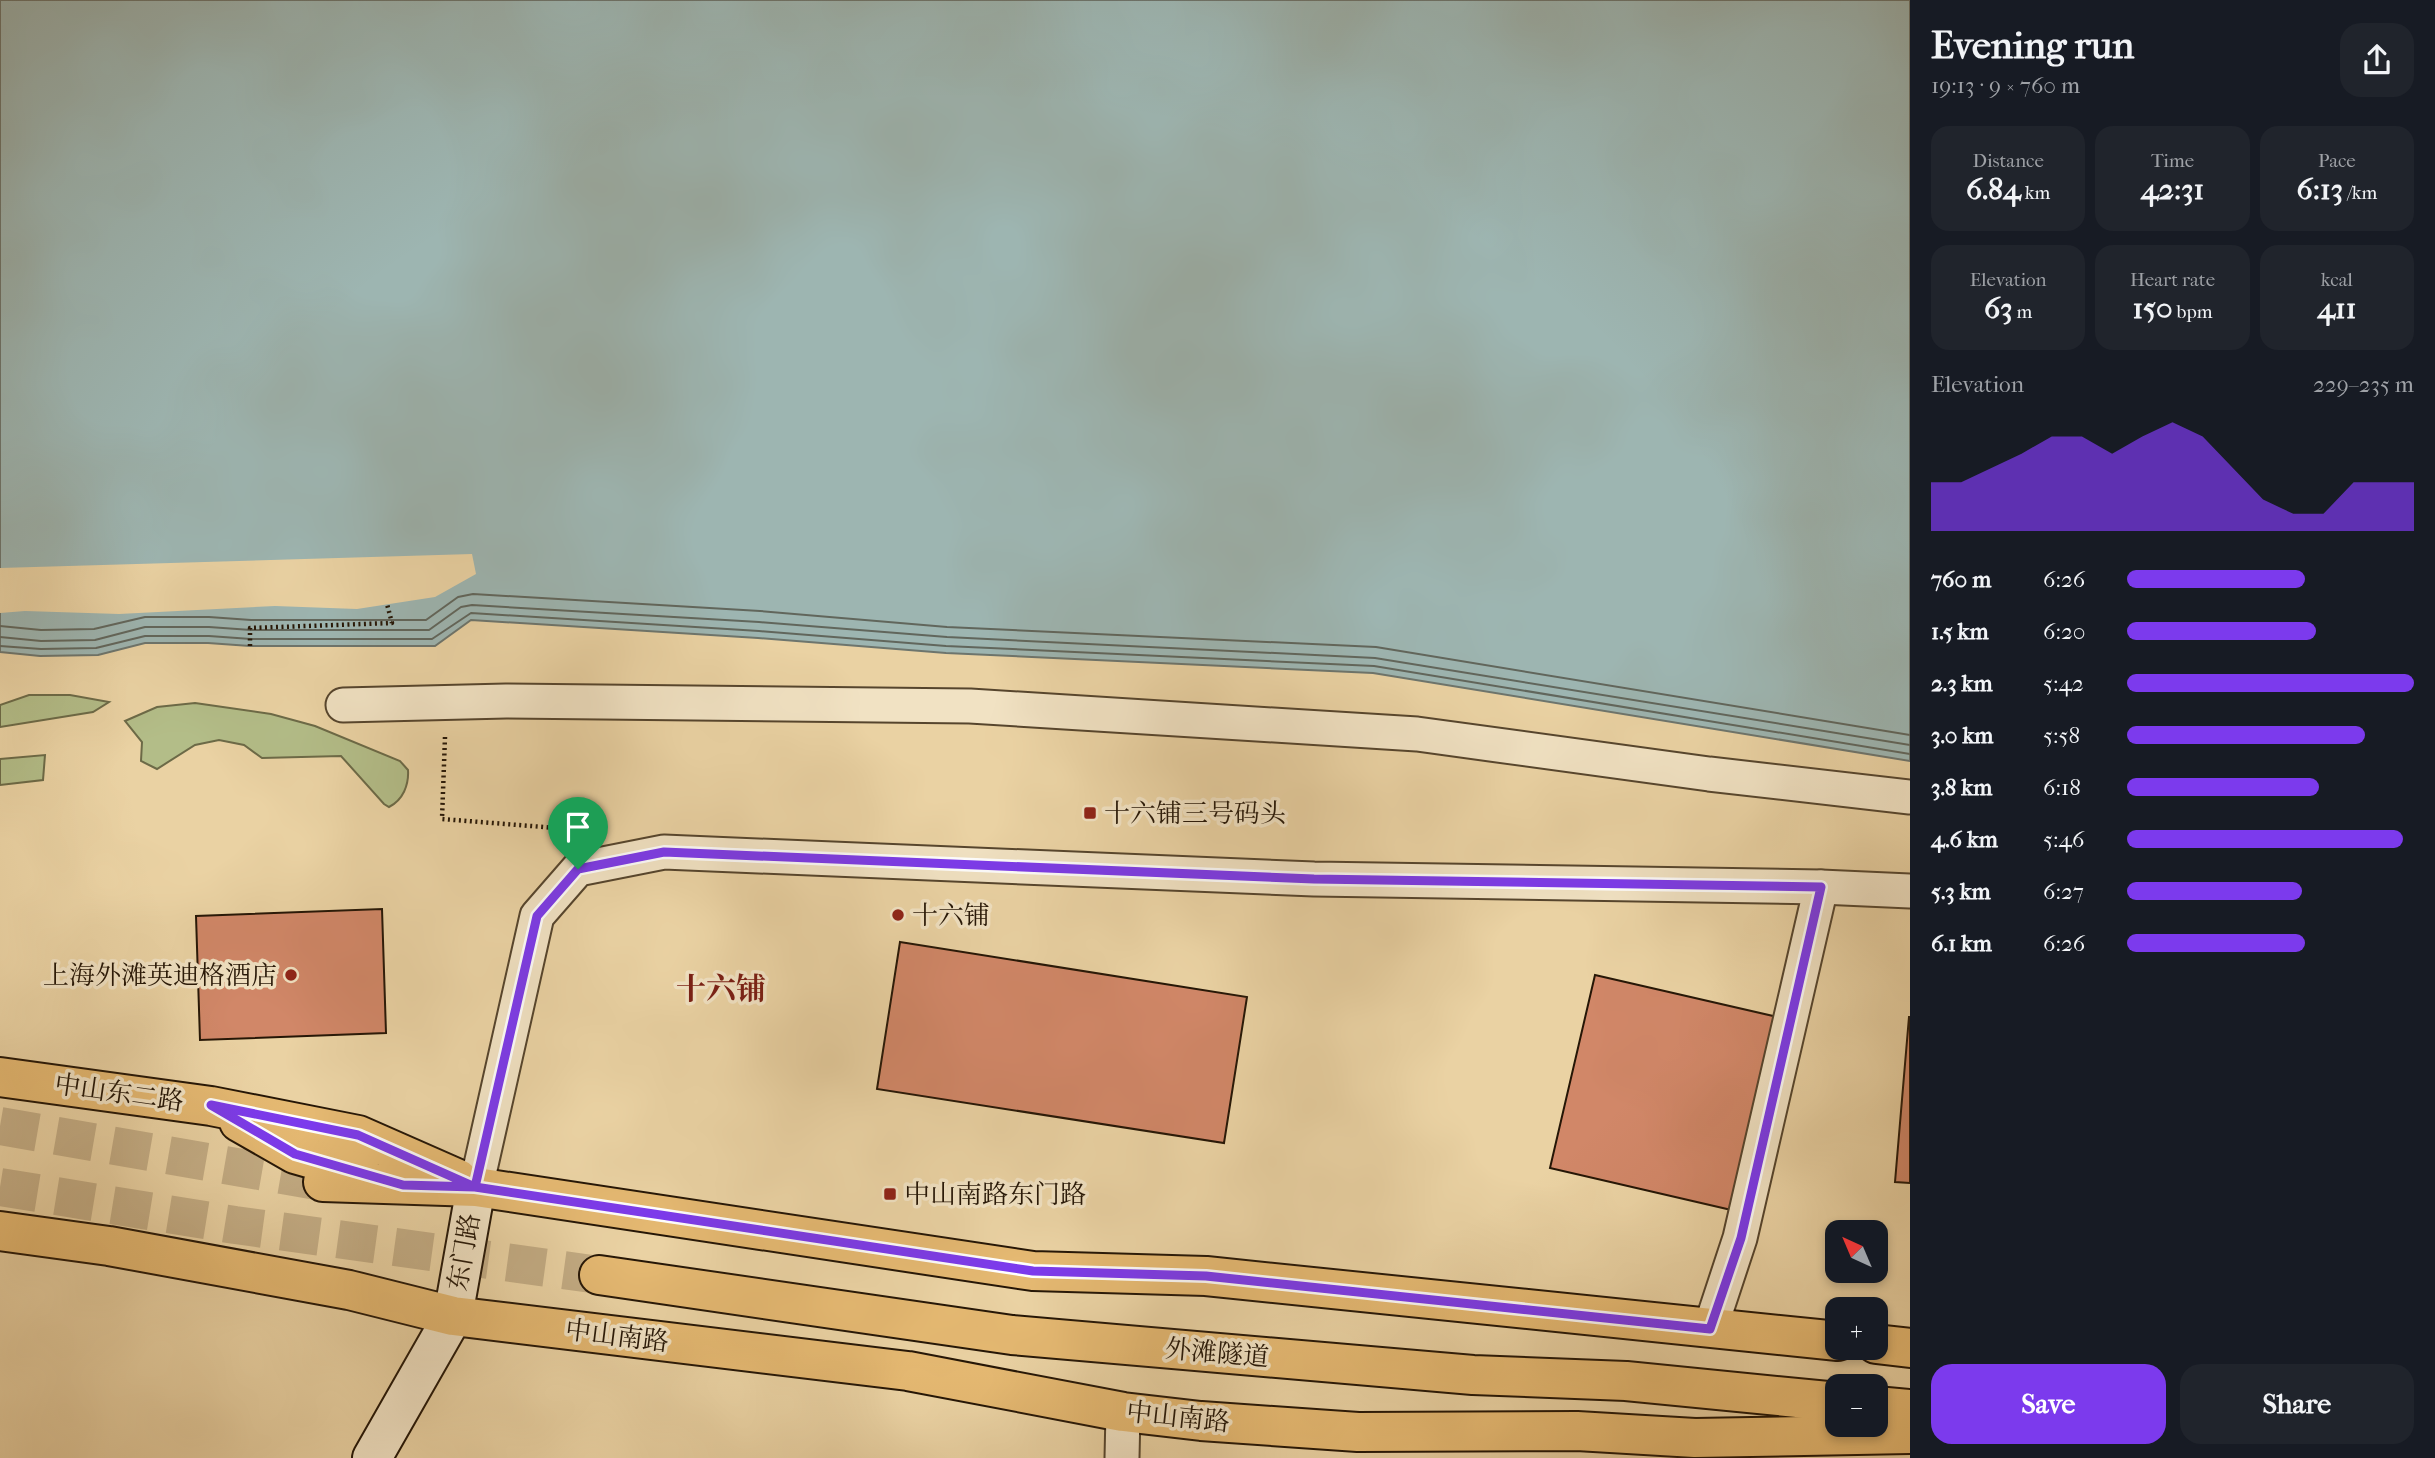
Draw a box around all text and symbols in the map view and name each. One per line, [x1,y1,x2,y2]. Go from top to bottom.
text: Evening run [1931,23,2134,68]
button: share [2340,23,2414,97]
text: 19:13 · 9 × 760 m [1931,72,2080,99]
text: Distance [1972,150,2044,172]
text: Time [2151,150,2194,172]
text: Pace [2318,150,2356,172]
text: 6.84 [1966,172,2021,207]
text: 42:31 [2141,172,2204,207]
text: 6:13 [2296,172,2343,207]
text: km [2021,182,2050,204]
text: /km [2343,182,2377,204]
text: Elevation [1970,269,2047,291]
text: Heart rate [2130,269,2215,291]
text: kcal [2321,269,2353,291]
text: 63 [1984,291,2013,326]
text: 150 [2132,291,2172,326]
text: 411 [2317,291,2356,326]
text: m [2013,301,2032,323]
text: bpm [2172,301,2213,323]
text: Elevation [1931,371,2024,398]
text: 229–235 m [2313,371,2414,398]
text: 760 m [1931,566,1991,593]
text: 6:26 [2043,566,2085,593]
text: 1.5 km [1931,618,1989,645]
text: 6:20 [2043,618,2086,645]
text: 2.3 km [1931,670,1993,697]
text: 5:42 [2043,670,2084,697]
text: 3.0 km [1931,722,1993,749]
text: 5:58 [2043,722,2080,749]
text: 3.8 km [1931,774,1992,801]
text: 6:18 [2043,774,2081,801]
pin [548,797,608,869]
place label: 十六铺三号码头 [1104,798,1286,829]
marker: 十六铺三号码头 [1082,805,1098,821]
icon: arrive [559,808,597,846]
text: 4.6 km [1931,826,1998,853]
text: 5:46 [2043,826,2085,853]
text: 5.3 km [1931,878,1991,905]
text: 6:27 [2043,878,2084,905]
place label: 十六铺 [912,900,990,931]
marker: 十六铺 [890,907,906,923]
text: 6.1 km [1931,930,1992,957]
text: 6:26 [2043,930,2085,957]
place label: 上海外滩英迪格酒店 [43,960,277,991]
marker: 上海外滩英迪格酒店 [283,967,299,983]
district label: 十六铺 [676,972,766,1007]
street label: 中山东二路 [52,1069,186,1117]
place label: 中山南路东门路 [904,1179,1086,1210]
marker: 中山南路东门路 [882,1186,898,1202]
street label: 东门路 [442,1211,486,1293]
north arrow [1825,1220,1888,1283]
map controls [1825,1220,1888,1437]
button: + [1825,1297,1888,1360]
street label: 中山南路 [563,1314,671,1358]
street label: 外滩隧道 [1164,1333,1270,1373]
button: Save [1931,1364,2166,1444]
button: Share [2180,1364,2414,1444]
button: − [1825,1374,1888,1437]
street label: 中山南路 [1125,1396,1231,1438]

